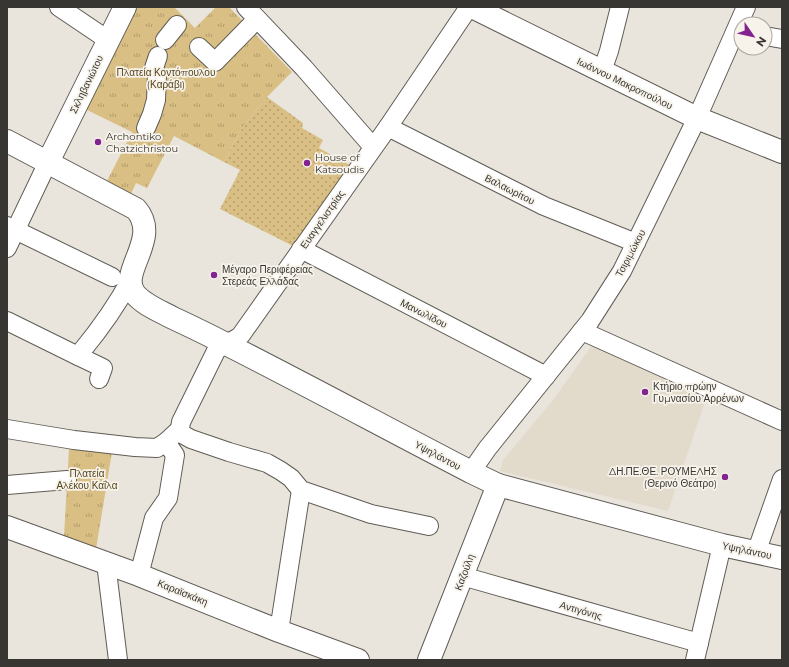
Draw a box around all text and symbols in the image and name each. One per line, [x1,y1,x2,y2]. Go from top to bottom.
north arrow [733,16,773,56]
text: N [753,34,770,49]
street label: Σκληβανιώτου [67,53,106,116]
street label: Ιωάννου Μακροπούλου [575,55,675,112]
park label: Πλατεία Κοντόπουλου (Καράβι) [117,66,215,91]
place label: Archontiko Chatzichristou [106,130,178,155]
marker: Archontiko Chatzichristou [93,137,103,147]
place label: House of Katsoudis [315,151,364,176]
marker: House of Katsoudis [302,158,312,168]
street label: Βαλαωρίτου [483,171,537,208]
street label: Ευαγγελιστρίας [297,187,348,251]
street label: Τσιριμώκου [613,227,648,279]
place label: Μέγαρο Περιφέρειας Στερεάς Ελλάδας [222,263,313,288]
marker: Μέγαρο Περιφέρειας Στερεάς Ελλάδας [209,270,219,280]
street label: Μανωλίδου [398,296,450,331]
place label: Κτήριο πρώην Γυμνασίου Αρρένων [653,380,744,405]
marker: Κτήριο πρώην Γυμνασίου Αρρένων [640,387,650,397]
street label: Υψηλάντου [412,438,463,473]
place label: ΔΗ.ΠΕ.ΘΕ. ΡΟΥΜΕΛΗΣ (Θερινό Θεάτρο) [609,465,717,490]
park label: Πλατεία Αλέκου Καΐλα [57,467,118,492]
marker: ΔΗ.ΠΕ.ΘΕ. ΡΟΥΜΕΛΗΣ (Θερινό Θεάτρο) [720,472,730,482]
street label: Υψηλάντου [721,539,773,562]
street label: Καζούλη [452,552,477,592]
street label: Καραϊσκάκη [156,576,210,608]
street label: Αντιγόνης [558,598,604,623]

